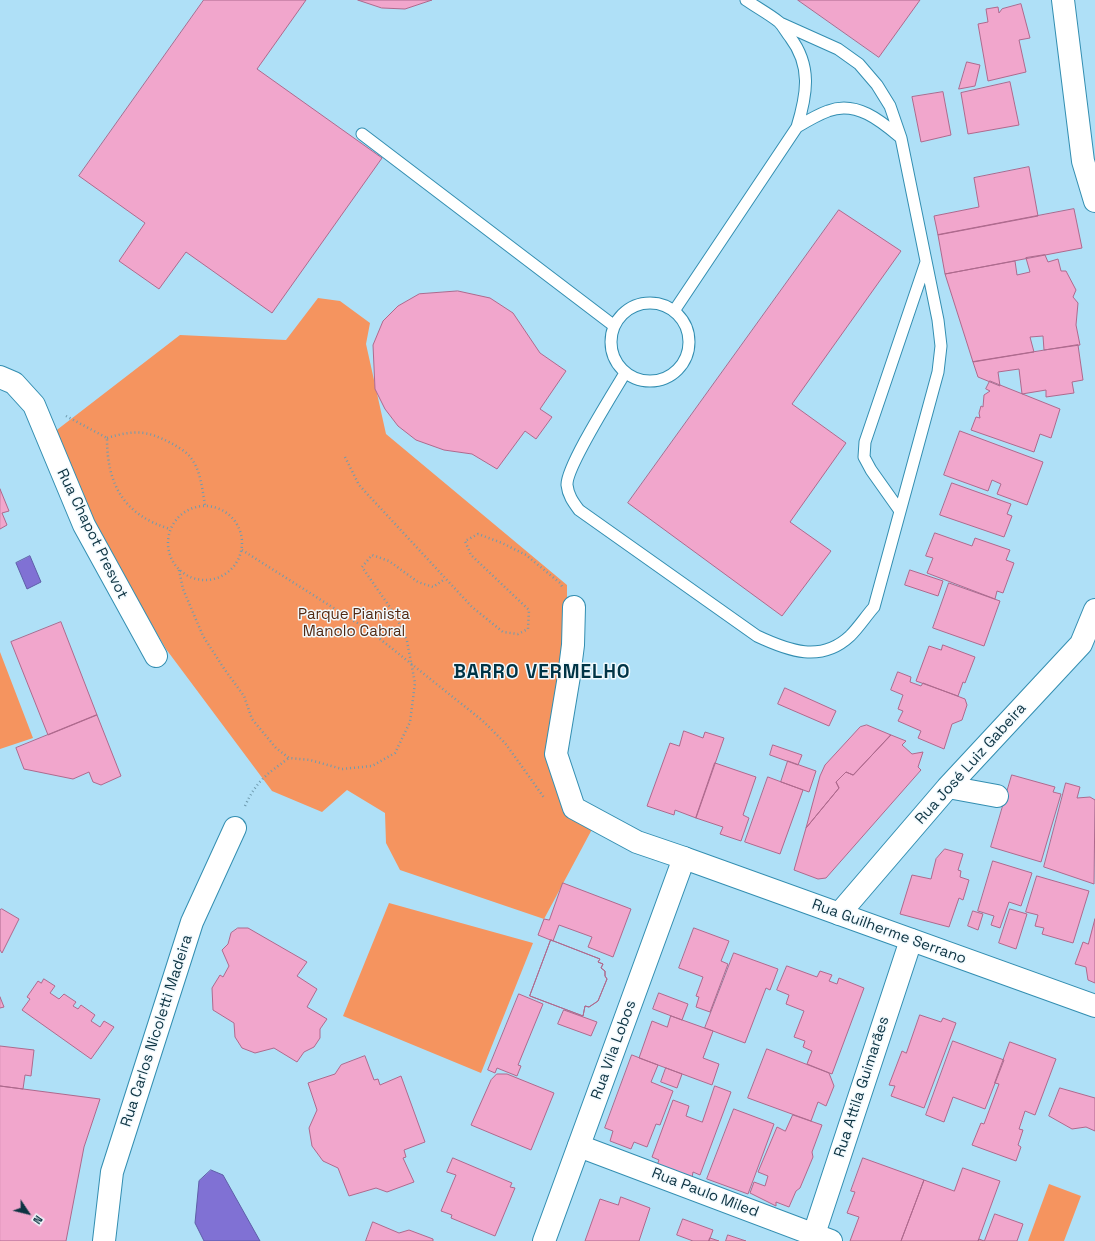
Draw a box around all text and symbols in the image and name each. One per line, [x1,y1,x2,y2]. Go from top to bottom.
street label: Rua Chapot Presvot [53,466,131,602]
park label: Parque Pianista Manolo Cabral [298,606,410,641]
district label: BARRO VERMELHO [453,662,631,684]
street label: Rua José Luiz Gabeira [912,700,1030,828]
street label: Rua Guilherme Serrano [809,896,969,968]
street label: Rua Carlos Nicoletti Madeira [117,933,197,1129]
street label: Rua Vila Lobos [588,998,640,1102]
street label: Rua Attila Guimarães [831,1014,893,1160]
street label: Rua Paulo Miled [649,1164,761,1222]
north arrow [8,1193,48,1233]
text: N [30,1213,46,1227]

